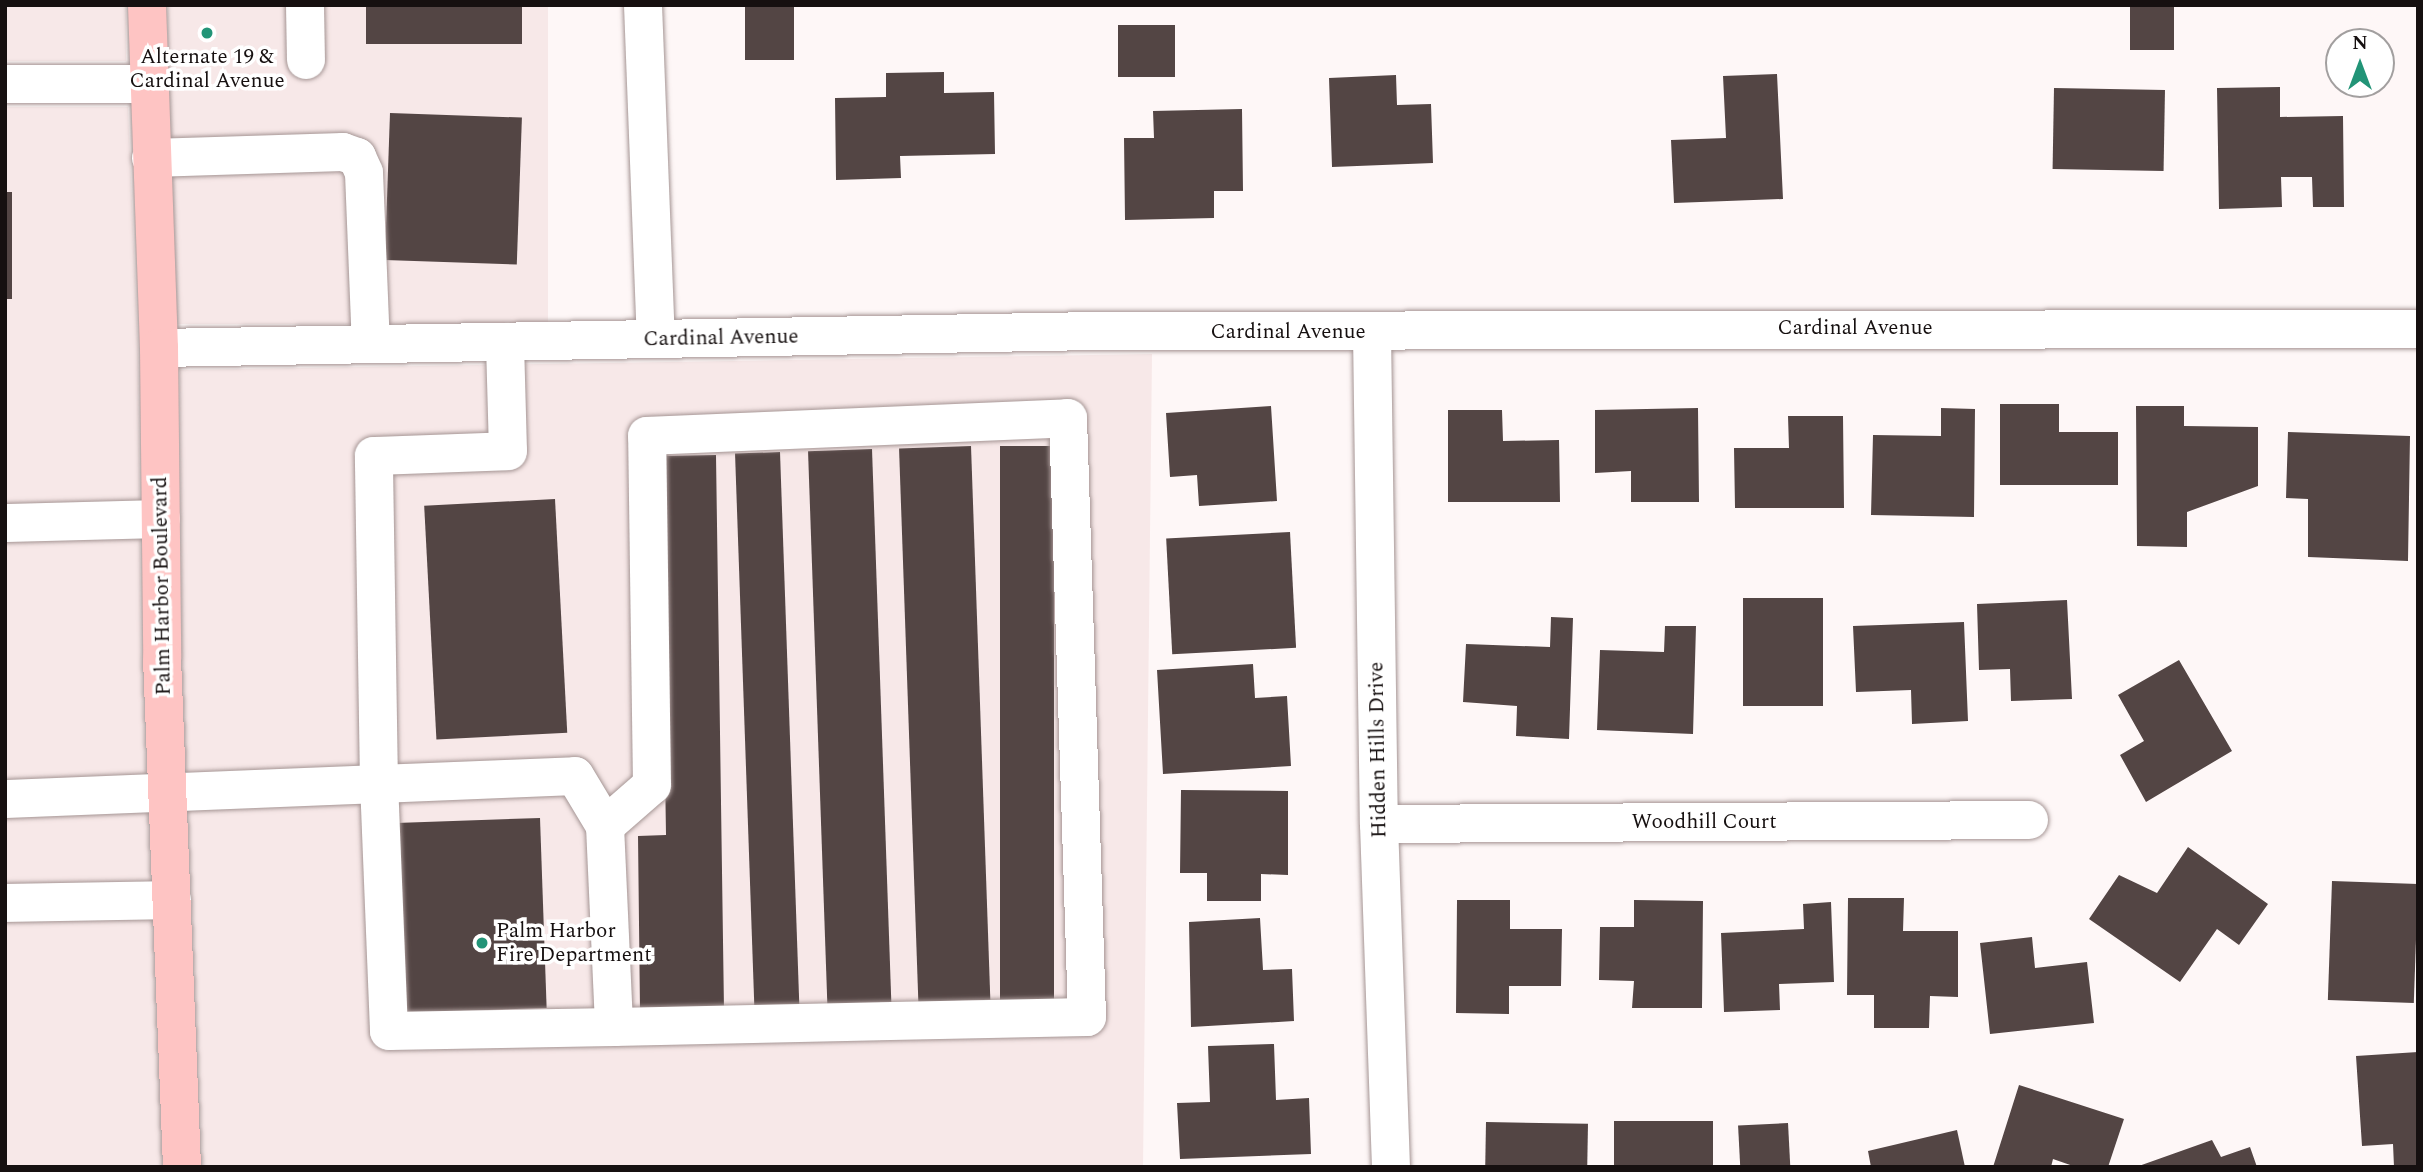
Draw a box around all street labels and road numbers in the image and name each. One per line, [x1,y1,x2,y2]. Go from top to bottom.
street label: Cardinal Avenue [1777,315,1933,341]
street label: Cardinal Avenue [1210,319,1366,345]
street label: Cardinal Avenue [643,324,799,352]
street label: Palm Harbor Boulevard [147,476,177,696]
street label: Hidden Hills Drive [1364,662,1392,838]
street label: Woodhill Court [1631,809,1777,835]

